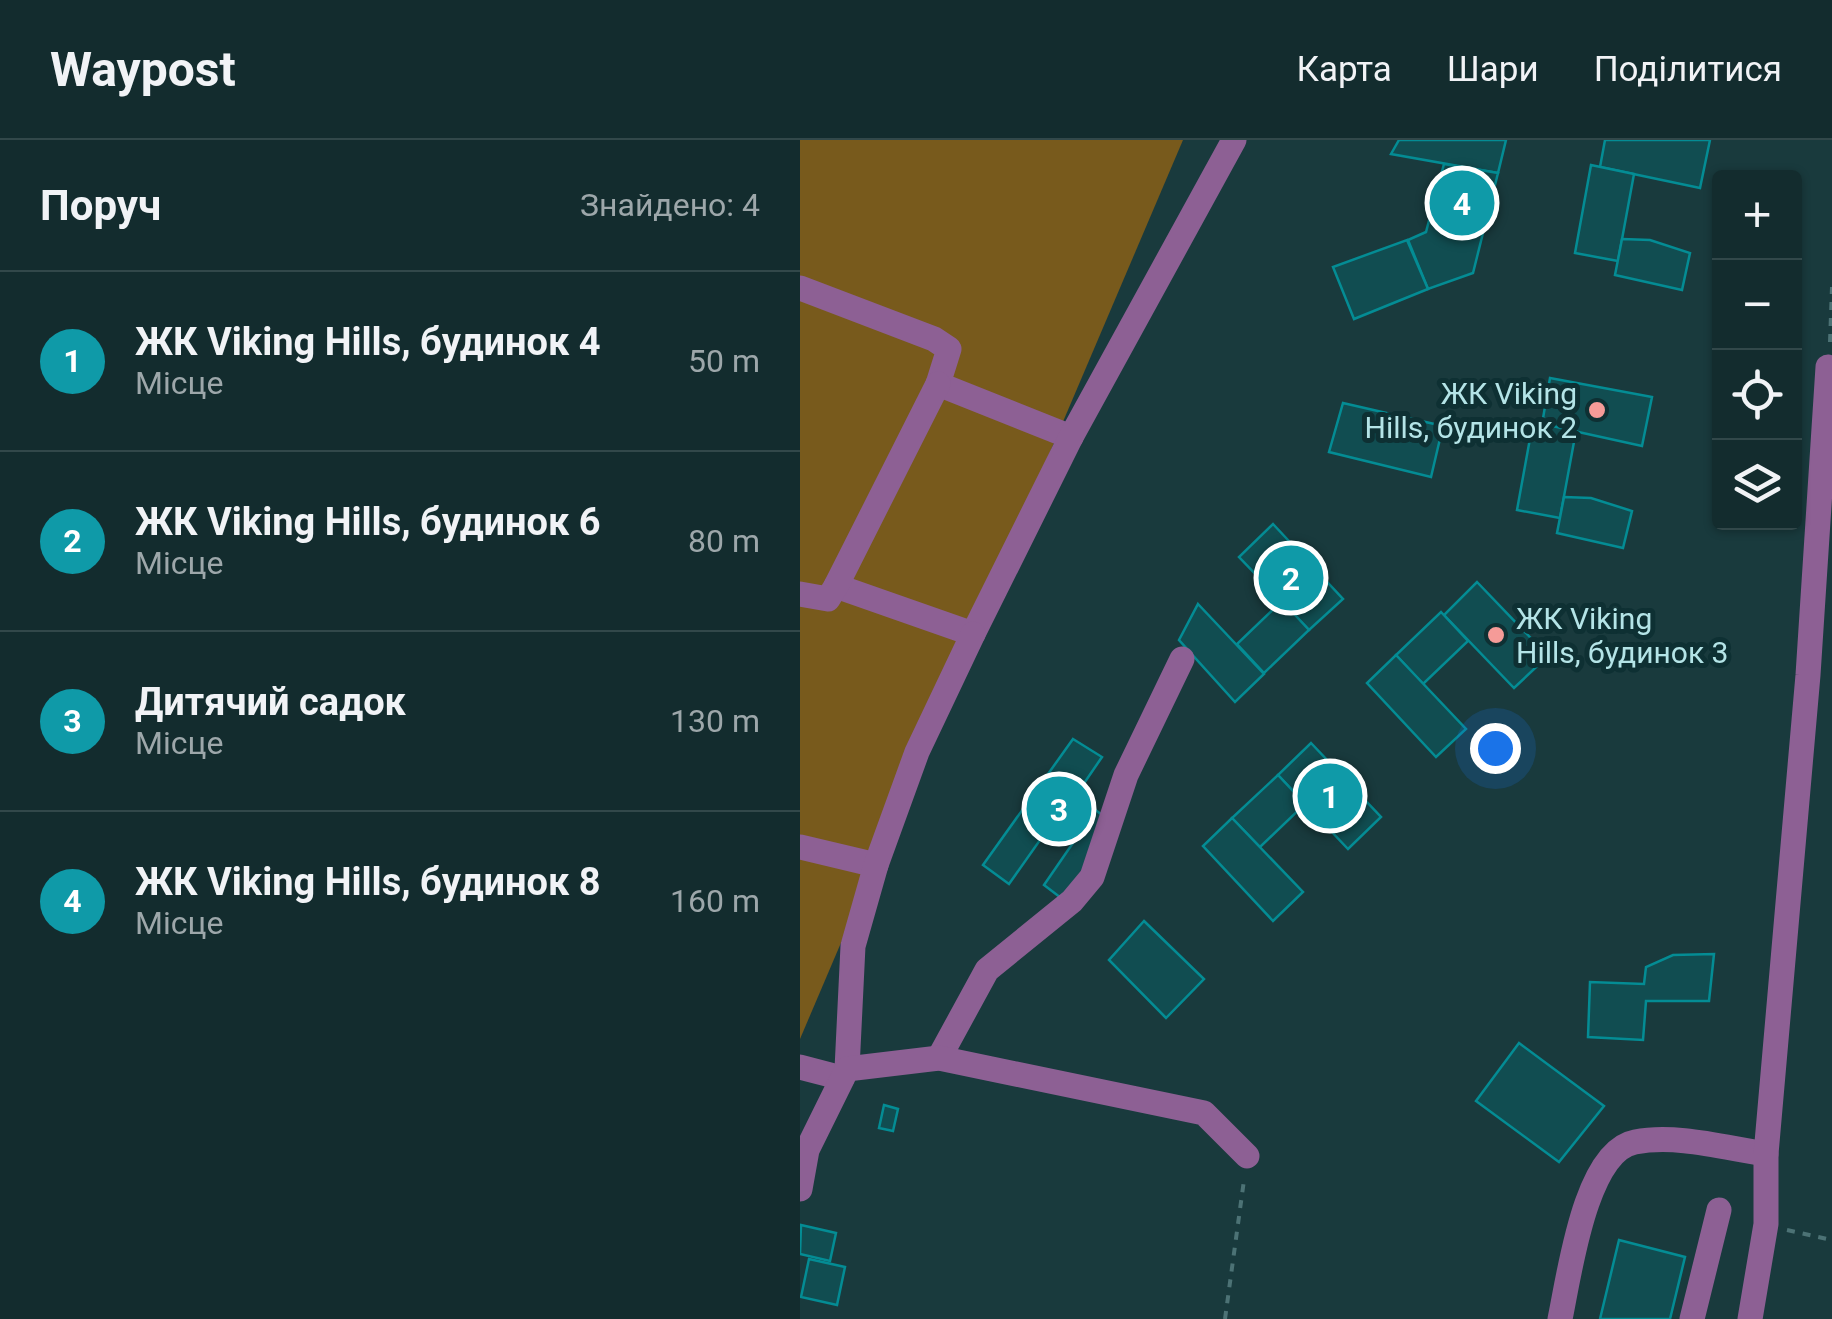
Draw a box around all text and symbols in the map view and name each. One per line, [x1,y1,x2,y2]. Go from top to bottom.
text: Waypost [50,41,236,98]
text: Карта [1296,49,1392,90]
text: Шари [1447,49,1539,90]
text: Поділитися [1594,49,1782,90]
pin: 4 [1430,166,1494,240]
map controls [1712,170,1802,530]
button: + [1712,170,1802,260]
text: Поруч [40,181,161,230]
text: Знайдено: 4 [580,186,760,224]
button: − [1712,260,1802,350]
text: ЖК Viking Hills, будинок 4 [135,320,601,364]
text: 1 [63,342,82,380]
text: 50 m [688,342,760,380]
button: locate [1712,350,1802,440]
text: Місце [135,364,223,402]
place label: ЖК Viking Hills, будинок 2 [1365,376,1577,445]
marker: ЖК Viking Hills, будинок 2 [1586,399,1608,421]
button: layers [1712,440,1802,530]
text: ЖК Viking Hills, будинок 6 [135,500,601,544]
text: 2 [63,522,82,560]
text: 80 m [688,522,760,560]
pin: 2 [1258,540,1324,616]
text: Місце [135,544,223,582]
place label: ЖК Viking Hills, будинок 3 [1516,601,1728,670]
marker: ЖК Viking Hills, будинок 3 [1485,624,1507,646]
text: Дитячий садок [135,680,406,724]
text: 3 [63,702,82,740]
text: 130 m [670,702,760,740]
your location [1470,723,1521,774]
text: Місце [135,724,223,762]
pin: 1 [1298,758,1362,834]
pin: 3 [1026,772,1092,846]
text: ЖК Viking Hills, будинок 8 [135,860,601,904]
text: 4 [63,882,82,920]
text: 160 m [670,882,760,920]
text: Місце [135,904,223,942]

